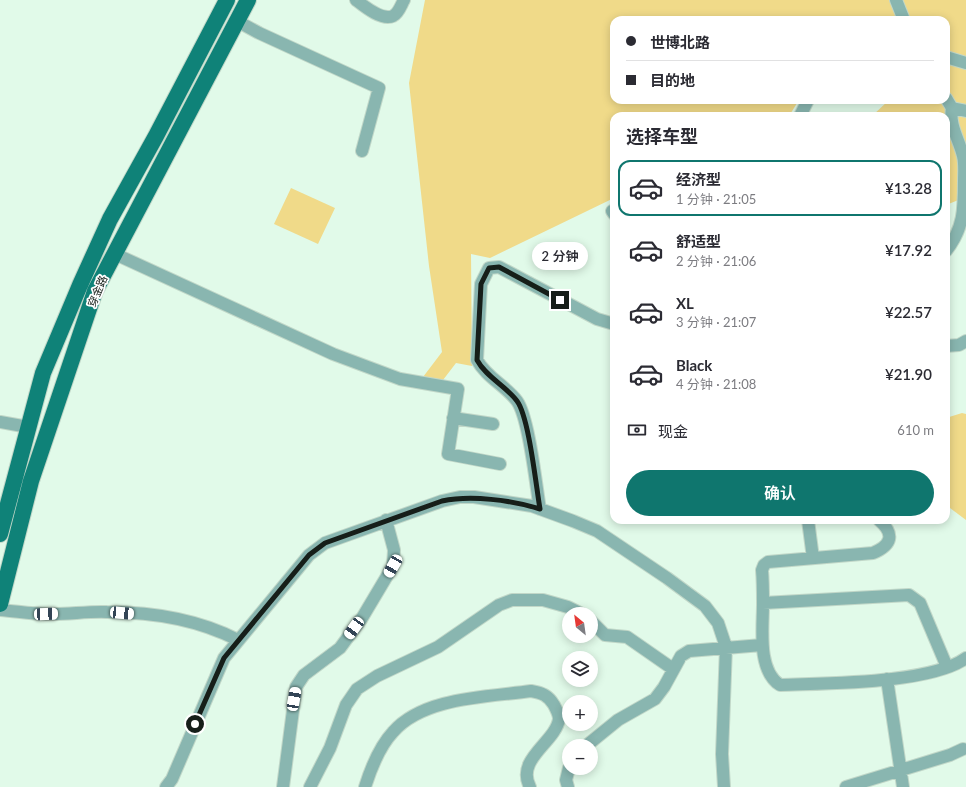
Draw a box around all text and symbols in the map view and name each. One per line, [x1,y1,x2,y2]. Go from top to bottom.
text: 世博北路 [650,33,710,51]
text: 目的地 [650,71,695,89]
text: 选择车型 [626,125,698,147]
icon: car [628,170,664,206]
text: 经济型 [676,170,721,188]
text: ¥13.28 [885,179,932,197]
text: 1 分钟 · 21:05 [676,191,756,207]
icon: car [628,232,664,268]
text: 舒适型 [676,232,721,250]
text: ¥17.92 [885,241,932,259]
callout: 2 分钟 [532,242,588,270]
text: 2 分钟 [542,248,578,264]
text: 2 分钟 · 21:06 [676,253,756,269]
street label: 穿金路 [85,273,109,309]
route end [551,291,569,309]
icon: car [628,294,664,330]
text: XL [676,294,694,312]
text: ¥22.57 [885,303,932,321]
text: 3 分钟 · 21:07 [676,314,756,330]
icon: car [628,356,664,392]
text: Black [676,356,712,374]
text: ¥21.90 [885,365,932,383]
text: 4 分钟 · 21:08 [676,376,756,392]
icon: cash [626,419,648,441]
text: 现金 [658,422,688,440]
text: 610 m [897,422,934,438]
button: 确认 [626,470,934,516]
car [382,553,404,579]
car [110,606,134,620]
north arrow [562,607,598,643]
map controls [562,607,598,775]
car [34,608,58,620]
car [342,615,366,641]
button: layers [562,651,598,687]
car [286,686,302,712]
button: + [562,695,598,731]
route start [186,715,204,733]
button: − [562,739,598,775]

